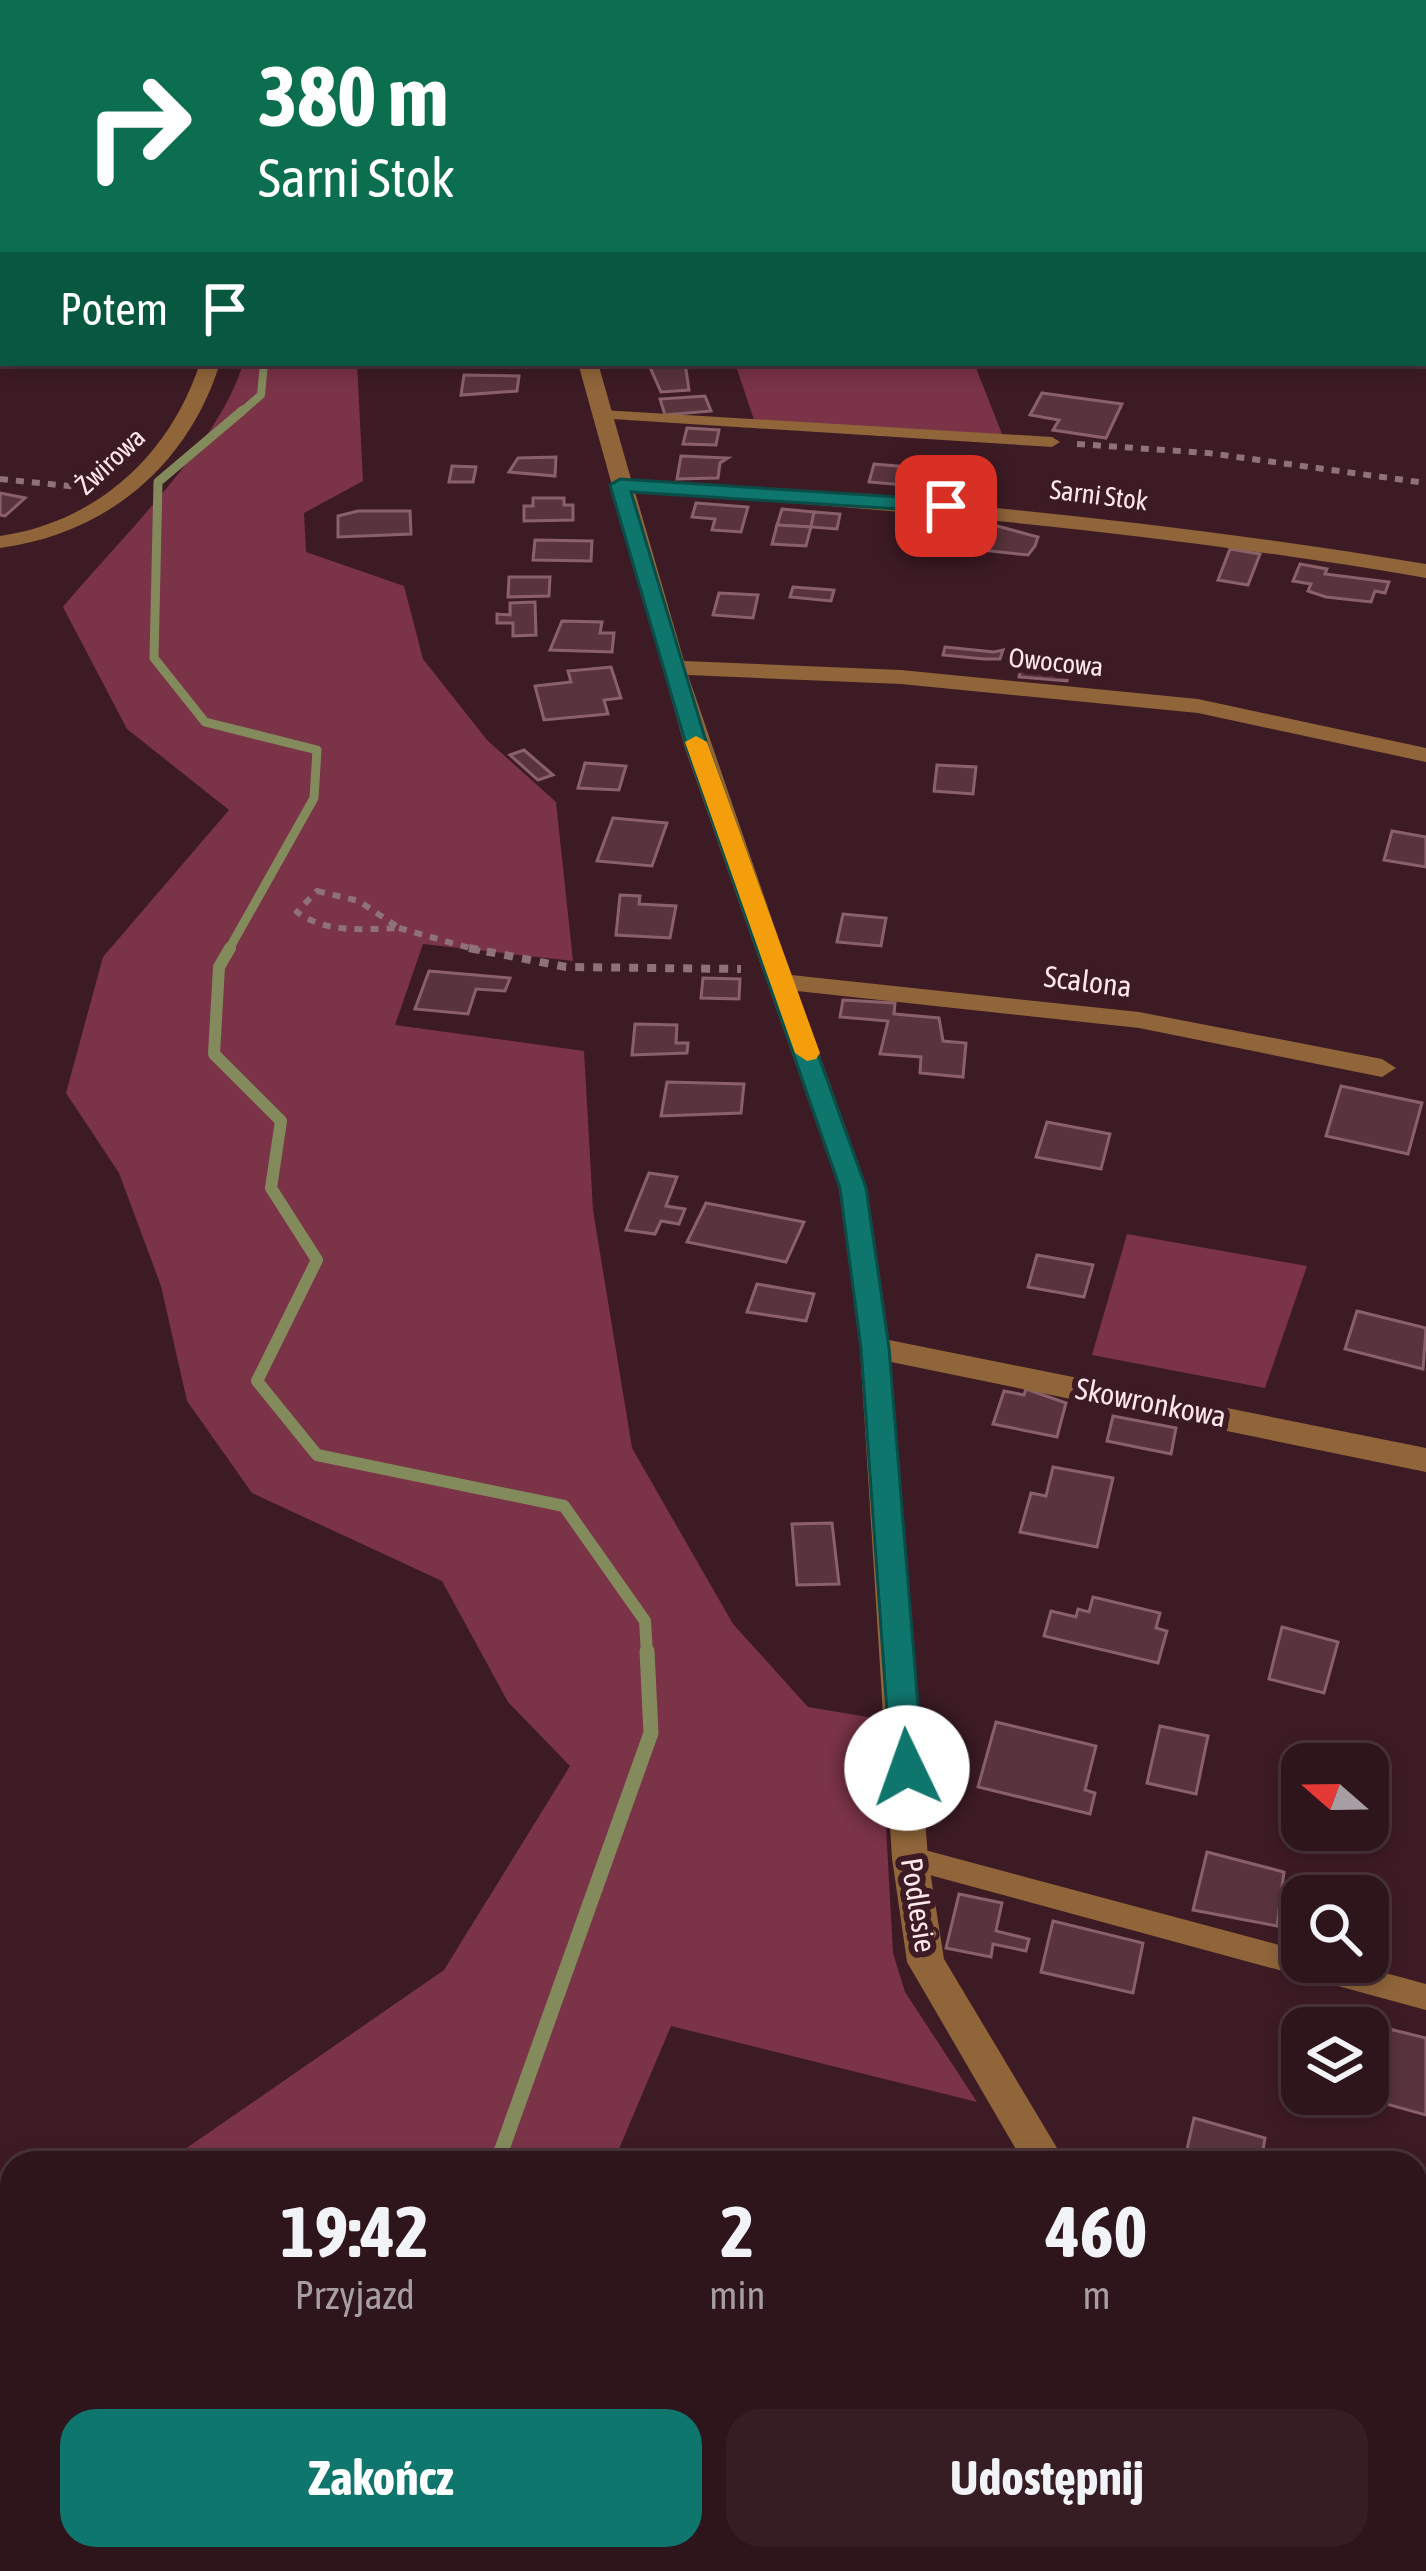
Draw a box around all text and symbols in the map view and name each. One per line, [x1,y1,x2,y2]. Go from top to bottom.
icon: right [60,48,216,204]
text: 380 m [258,48,448,144]
text: Sarni Stok [258,147,455,208]
icon: arrive [192,276,258,342]
text: Potem [60,283,168,335]
street label: Żwirowa [69,421,151,501]
pin [895,455,997,557]
icon: arrive [913,473,979,539]
street label: Sarni Stok [1048,474,1150,516]
street label: Owocowa [1007,642,1105,682]
street label: Scalona [1042,959,1134,1003]
street label: Skowronkowa [1073,1371,1229,1433]
position arrow [844,1705,970,1831]
north arrow [1281,1743,1389,1851]
map controls [1281,1743,1389,2115]
street label: Podlesie [895,1855,943,1955]
button: search [1281,1875,1389,1983]
button: layers [1281,2007,1389,2115]
text: 19:42 [281,2190,429,2272]
text: 2 [720,2190,754,2272]
text: 460 [1046,2190,1147,2272]
text: Przyjazd [295,2273,415,2317]
text: min [709,2273,765,2317]
text: m [1083,2273,1111,2317]
button: Zakończ [60,2409,702,2547]
button: Udostępnij [726,2409,1368,2547]

